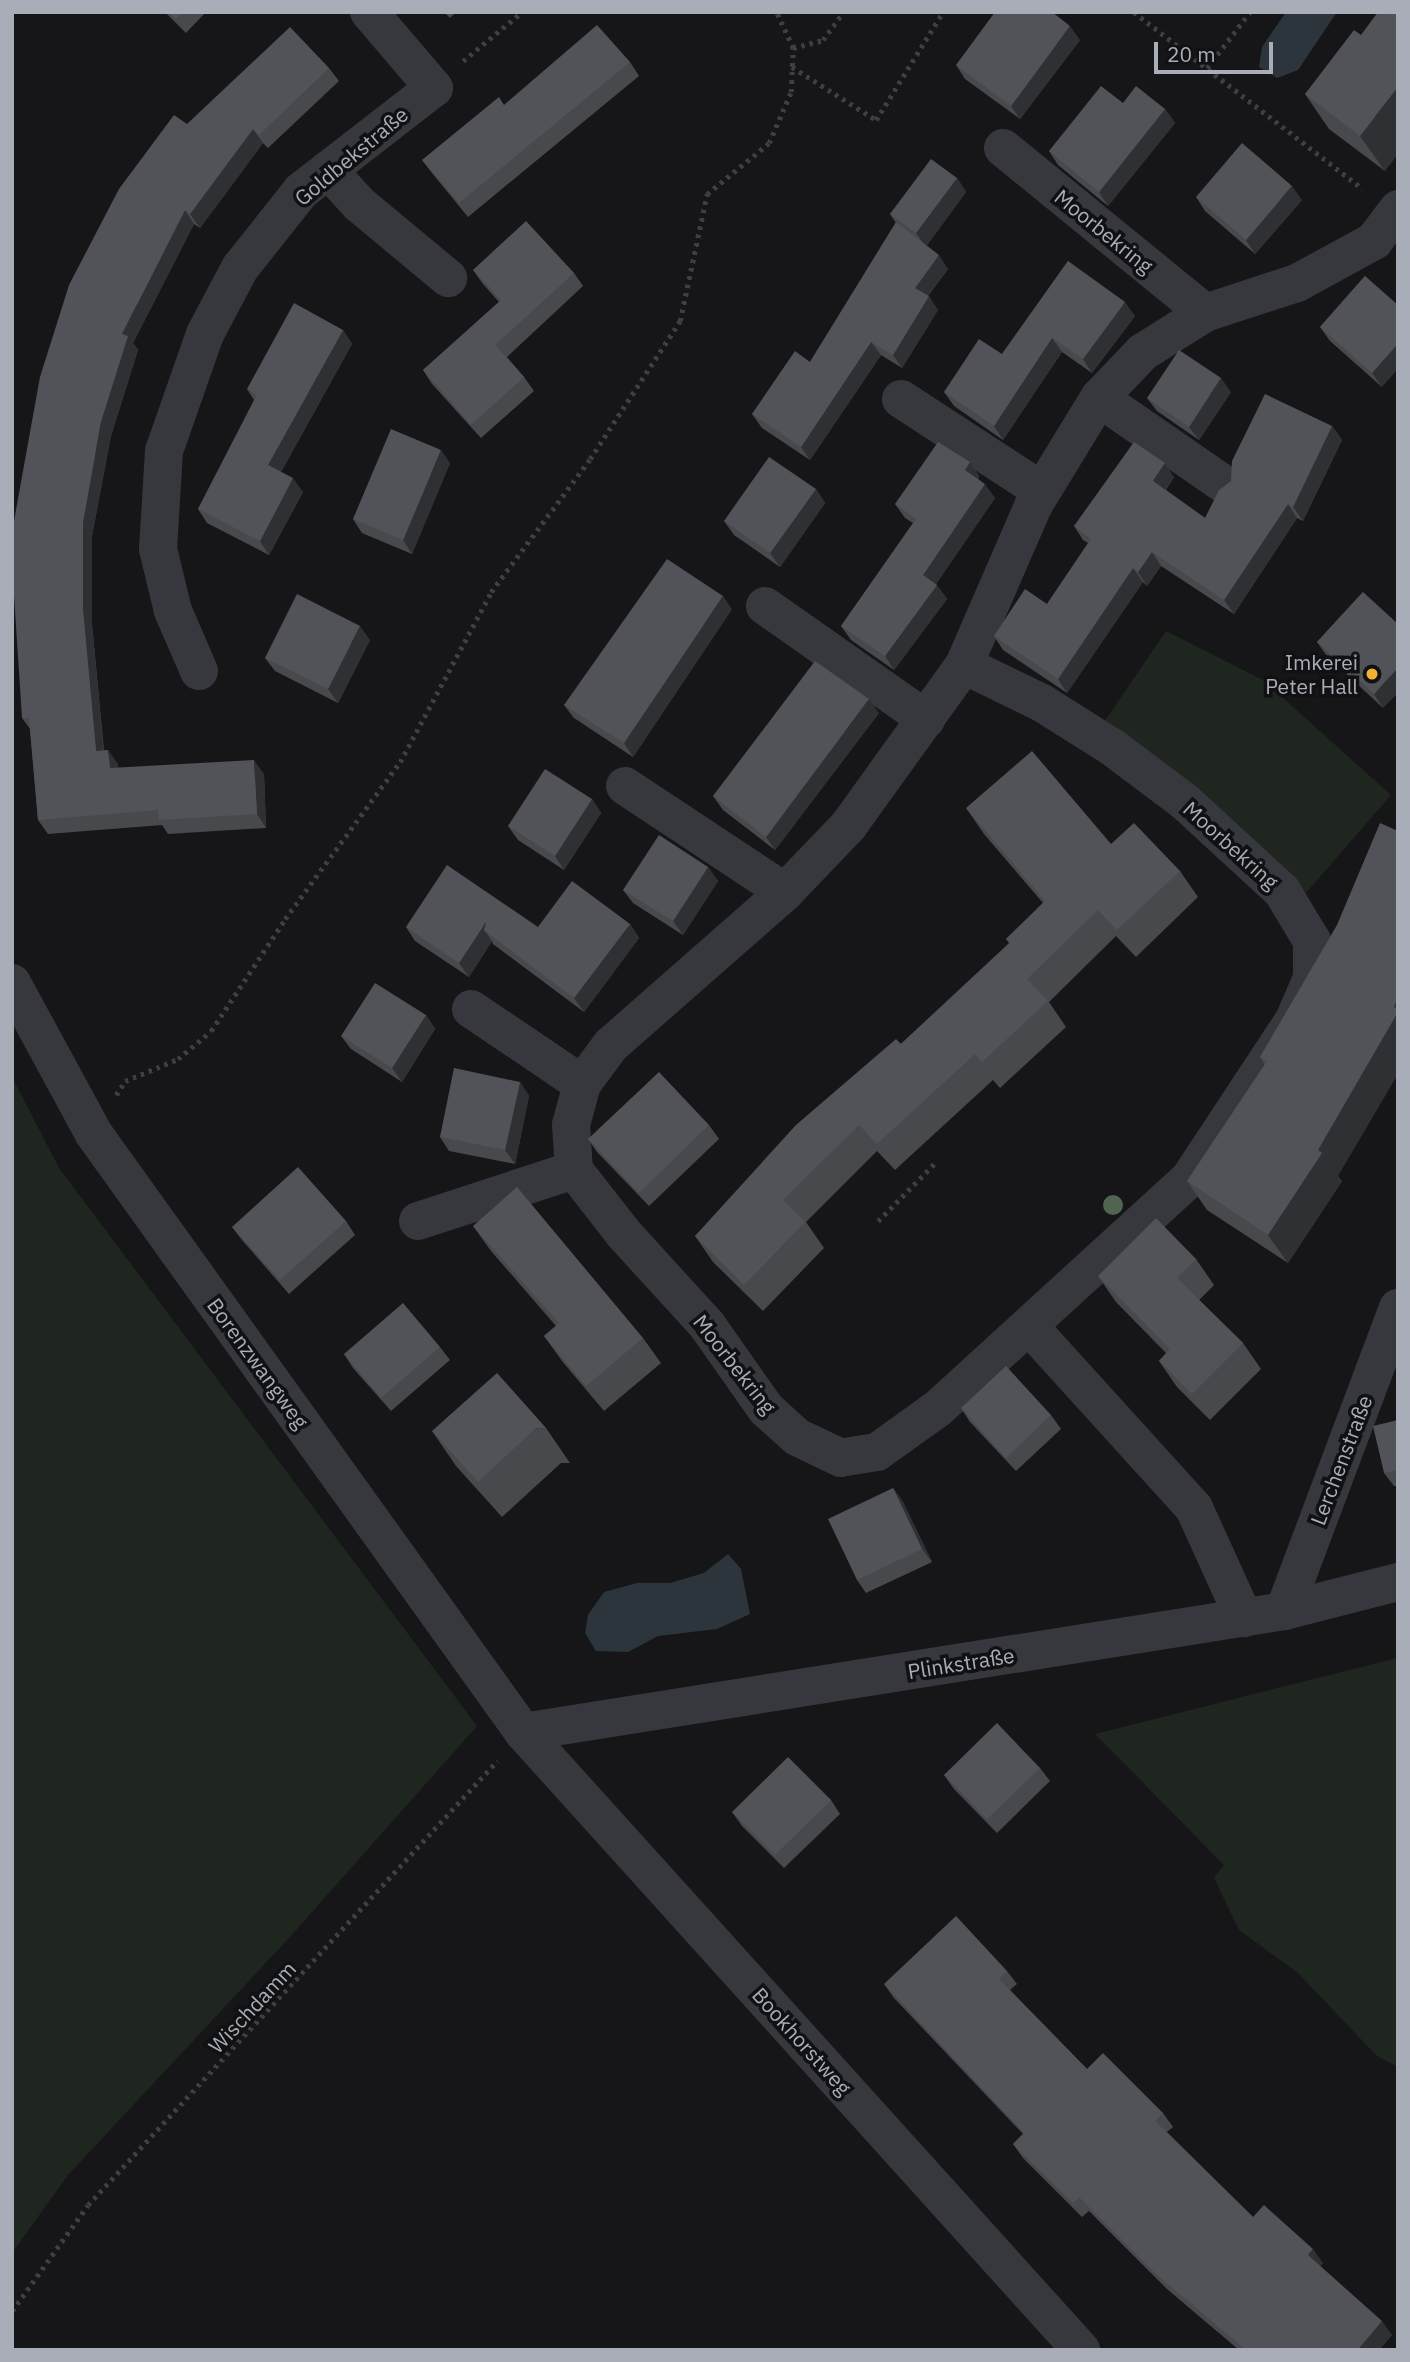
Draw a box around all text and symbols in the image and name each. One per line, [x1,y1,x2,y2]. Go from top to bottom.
scale bar [1158,28,1277,72]
text: 20 m [1167,40,1216,68]
street label: Goldbekstraße [289,101,413,211]
street label: Moorbekring [1050,184,1158,278]
place label: Imkerei Peter Hall [1265,649,1358,699]
marker: Imkerei Peter Hall [1364,666,1380,682]
street label: Moorbekring [1178,796,1284,894]
street label: Borenzwangweg [202,1293,314,1433]
street label: Moorbekring [688,1309,782,1419]
street label: Lerchenstraße [1305,1392,1377,1528]
street label: Plinkstraße [906,1642,1016,1684]
street label: Wischdamm [203,1956,301,2058]
street label: Bookhorstweg [747,1982,857,2100]

